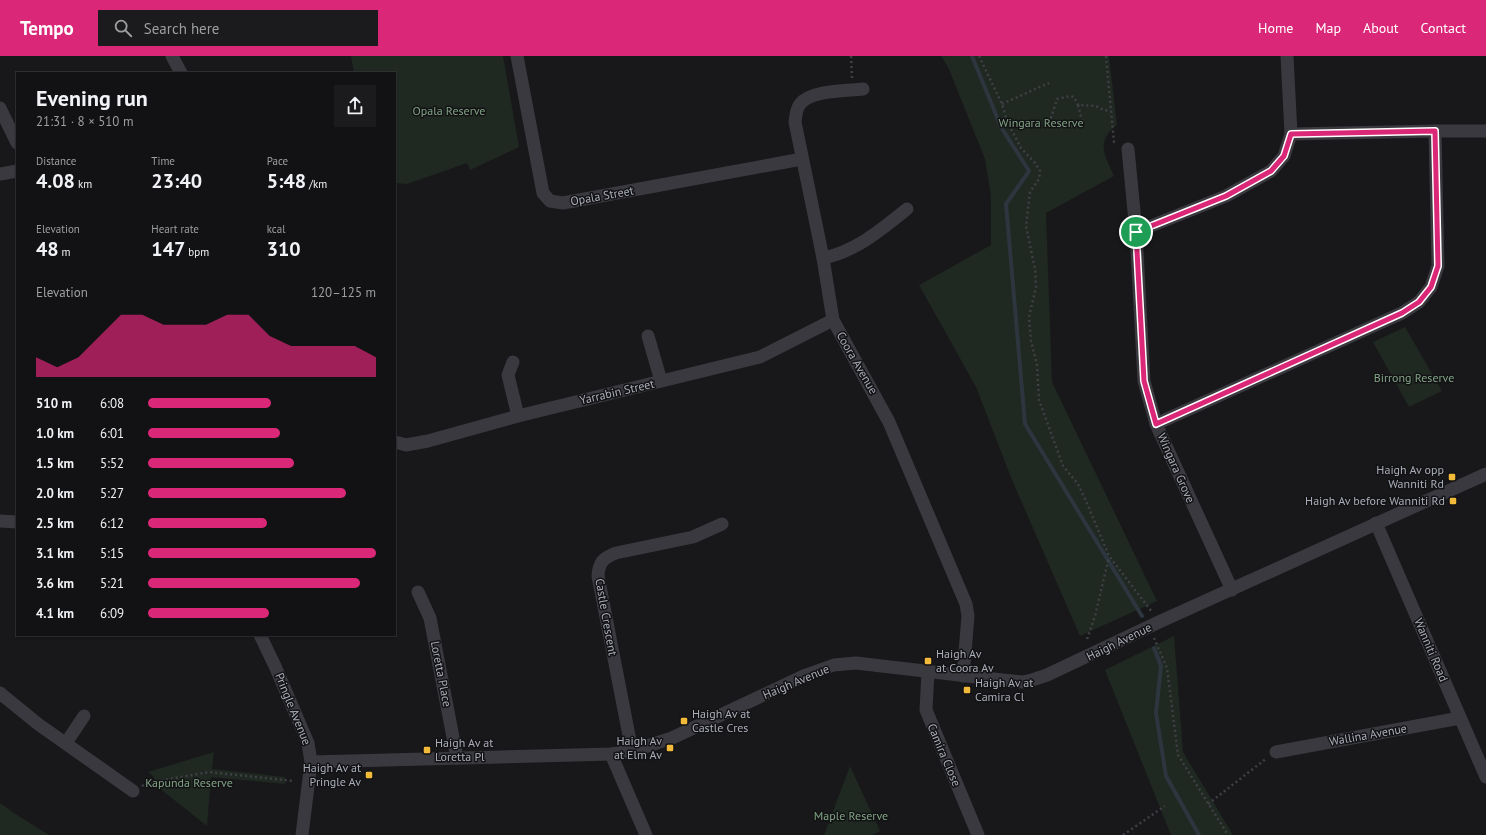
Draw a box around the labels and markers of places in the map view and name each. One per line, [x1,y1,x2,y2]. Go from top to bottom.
pin [1119,215,1153,249]
place label: Haigh Av opp Wanniti Rd [1376,462,1444,491]
marker: Haigh Av opp Wanniti Rd [1447,472,1457,482]
place label: Haigh Av before Wanniti Rd [1305,493,1445,508]
marker: Haigh Av before Wanniti Rd [1448,496,1458,506]
place label: Haigh Av at Coora Av [936,646,994,675]
marker: Haigh Av at Coora Av [923,656,933,666]
place label: Haigh Av at Camira Cl [975,675,1033,704]
marker: Haigh Av at Camira Cl [962,685,972,695]
place label: Haigh Av at Castle Cres [692,706,750,735]
marker: Haigh Av at Castle Cres [679,716,689,726]
place label: Haigh Av at Elm Av [614,733,662,762]
place label: Haigh Av at Loretta Pl [435,735,493,764]
marker: Haigh Av at Elm Av [665,743,675,753]
marker: Haigh Av at Loretta Pl [422,745,432,755]
place label: Haigh Av at Pringle Av [303,760,361,789]
marker: Haigh Av at Pringle Av [364,770,374,780]

